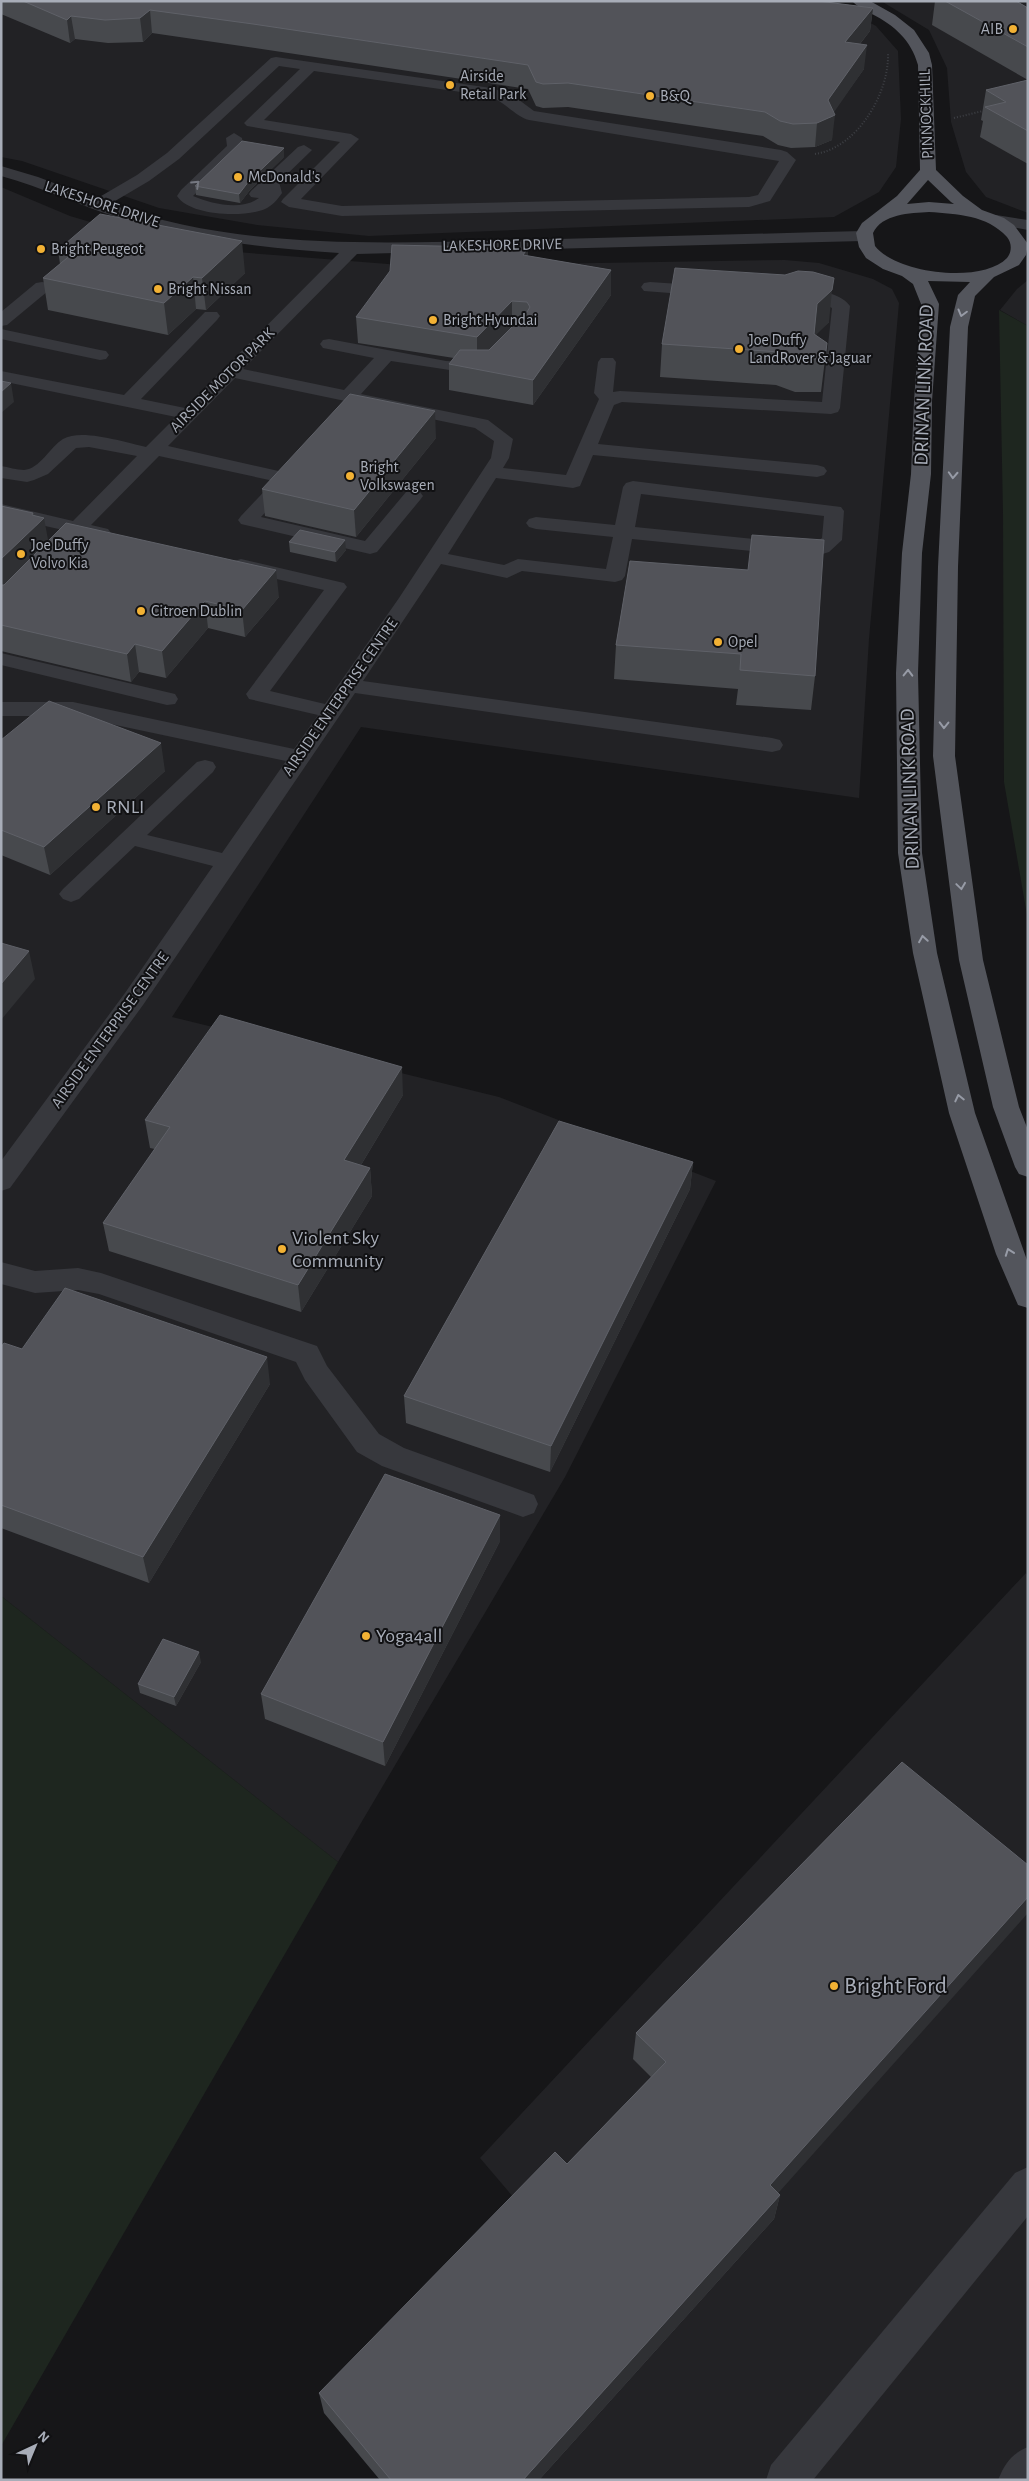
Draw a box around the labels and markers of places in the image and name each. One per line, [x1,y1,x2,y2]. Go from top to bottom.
place label: AIB [981,21,1003,37]
marker: AIB [1007,23,1019,35]
place label: Airside Retail Park [460,68,527,102]
marker: Airside Retail Park [444,79,456,91]
place label: B&Q [660,88,692,105]
marker: B&Q [644,90,656,102]
place label: McDonald's [248,169,321,185]
marker: McDonald's [232,171,244,183]
place label: Bright Peugeot [51,241,144,257]
marker: Bright Peugeot [35,243,47,255]
place label: Bright Nissan [168,281,251,297]
marker: Bright Nissan [152,283,164,295]
place label: Bright Hyundai [443,312,537,329]
marker: Bright Hyundai [427,314,439,326]
place label: Joe Duffy LandRover & Jaguar [749,332,872,366]
marker: Joe Duffy LandRover & Jaguar [733,343,745,355]
place label: Bright Volkswagen [360,459,435,493]
marker: Bright Volkswagen [344,470,356,482]
place label: Joe Duffy Volvo Kia [31,537,89,571]
marker: Joe Duffy Volvo Kia [15,548,27,560]
place label: Citroen Dublin [151,603,242,619]
marker: Citroen Dublin [135,605,147,617]
place label: Opel [728,634,758,650]
marker: Opel [712,636,724,648]
place label: RNLI [106,797,144,817]
marker: RNLI [90,801,102,813]
place label: Violent Sky Community [292,1228,384,1271]
marker: Violent Sky Community [276,1243,288,1255]
place label: Yoga4all [376,1626,443,1646]
marker: Yoga4all [360,1630,372,1642]
place label: Bright Ford [844,1974,947,1998]
marker: Bright Ford [828,1980,840,1992]

